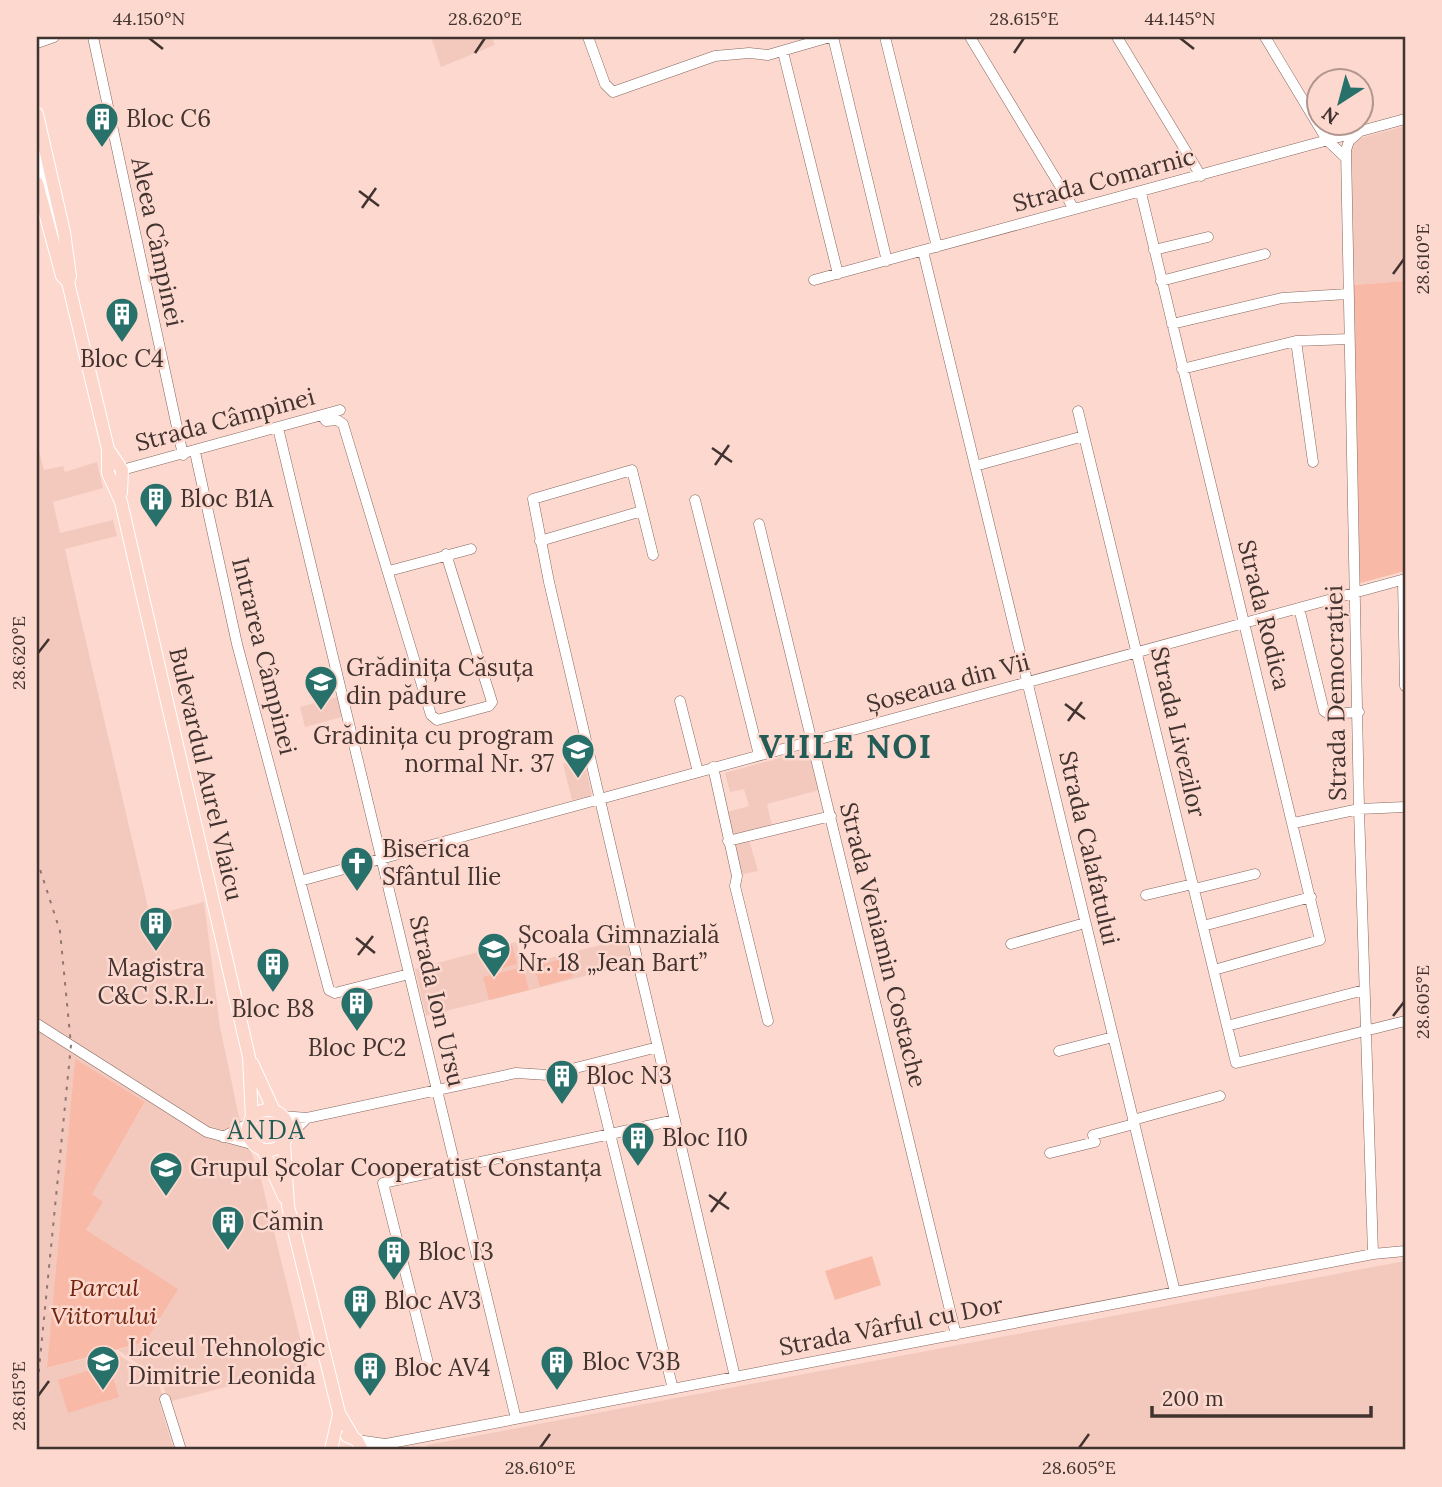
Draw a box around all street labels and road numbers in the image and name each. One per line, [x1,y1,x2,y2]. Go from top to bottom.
street label: Strada Comarnic [1009,140,1198,219]
street label: Aleea Câmpinei [124,154,191,329]
street label: Strada Câmpinei [132,381,318,458]
street label: Strada Rodica [1231,537,1298,693]
street label: Intrarea Câmpinei [225,554,304,758]
street label: Strada Democrației [1318,585,1353,801]
street label: Bulevardul Aurel Vlaicu [162,644,251,904]
street label: Strada Livezilor [1144,644,1213,821]
street label: Șoseaua din Vii [863,646,1033,719]
street label: Strada Calafatului [1052,748,1127,948]
street label: Strada Veniamin Costache [833,799,934,1091]
street label: Strada Ion Ursu [403,912,472,1090]
street label: Strada Vârful cu Dor [776,1288,1006,1362]

